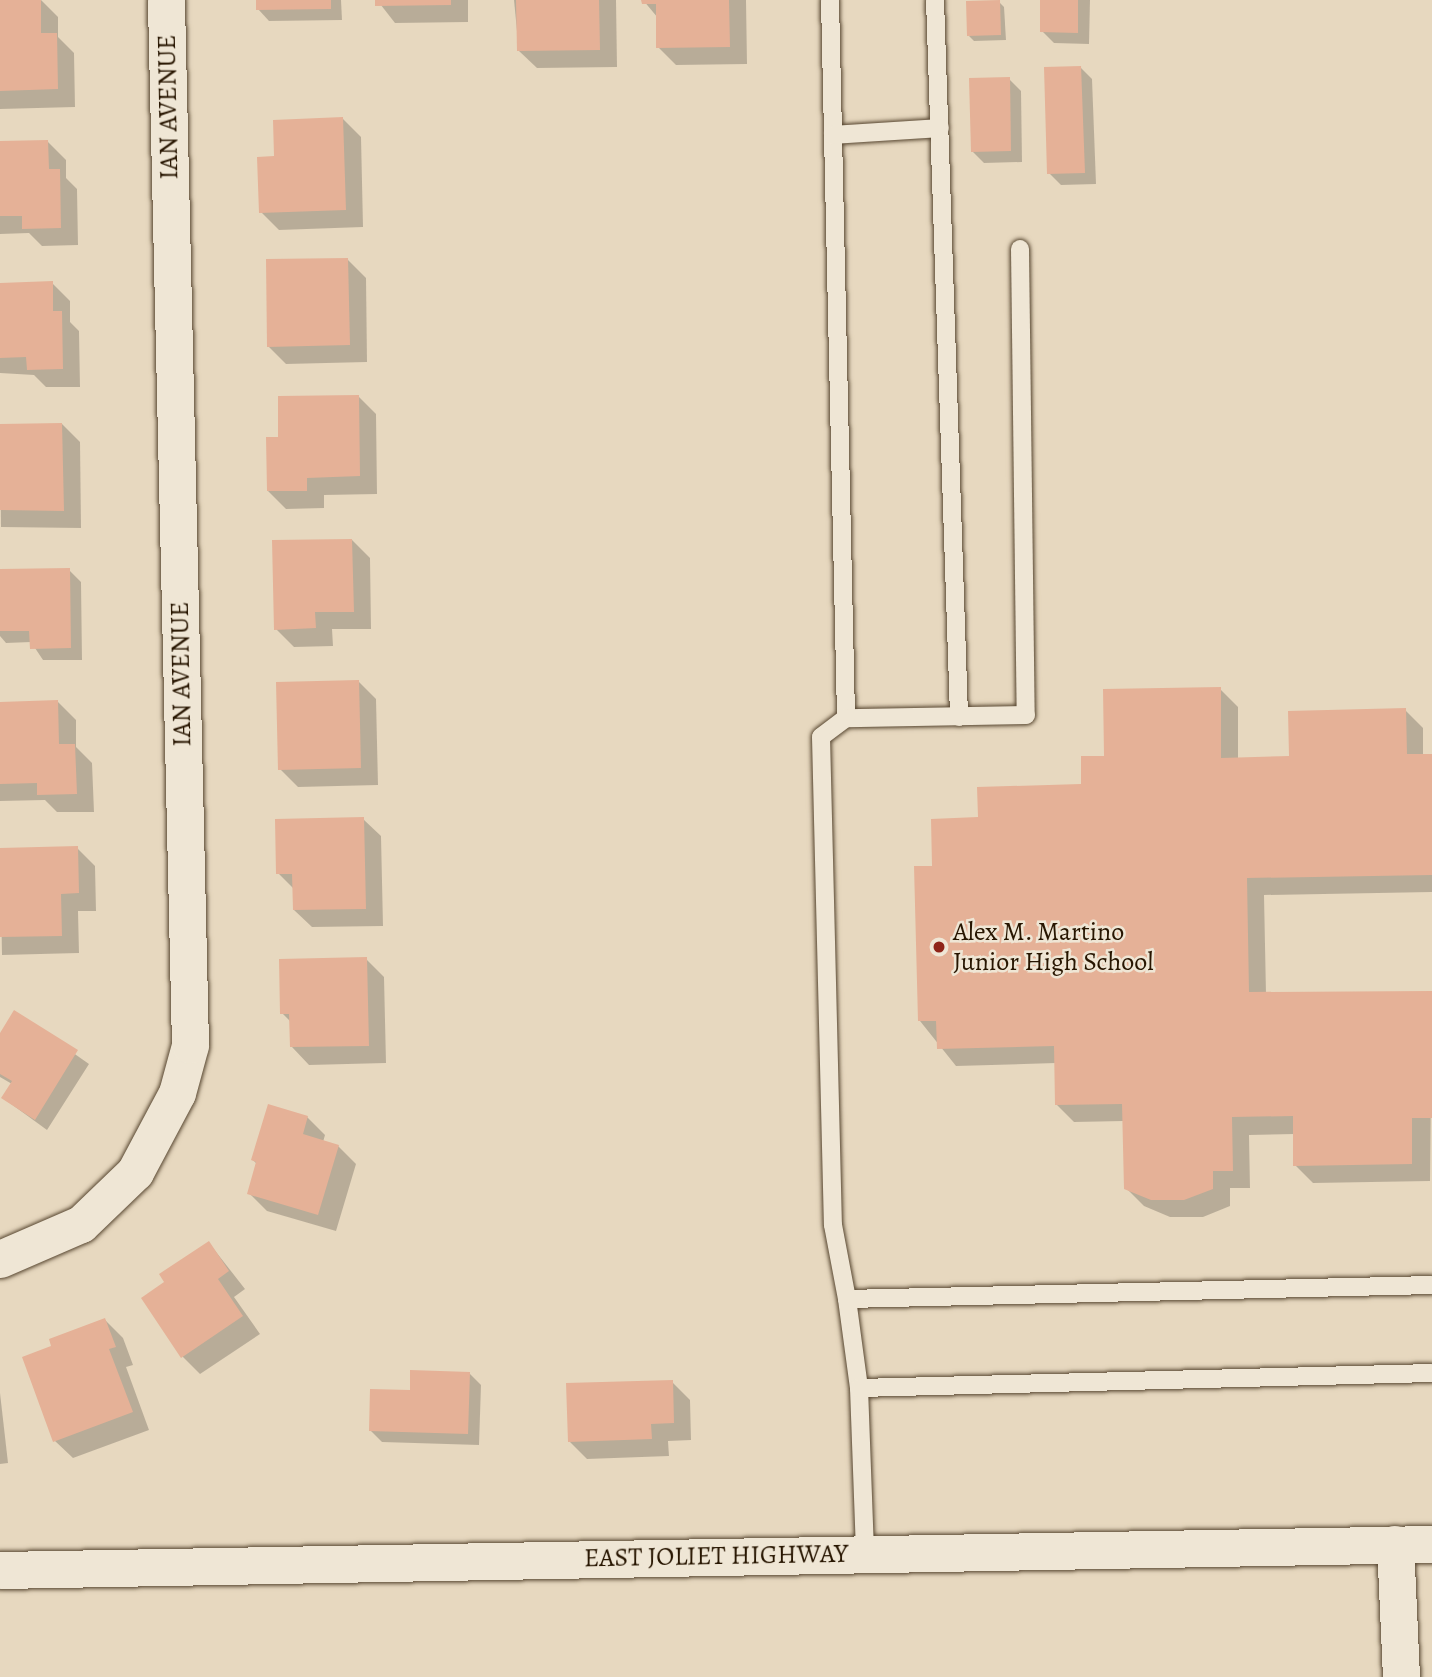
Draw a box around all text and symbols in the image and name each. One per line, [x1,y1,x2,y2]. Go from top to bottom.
street label: IAN AVENUE [151,34,185,180]
street label: IAN AVENUE [164,601,198,747]
place label: Alex M. Martino Junior High School [953,916,1154,978]
marker: Alex M. Martino Junior High School [931,939,947,955]
street label: EAST JOLIET HIGHWAY [584,1538,848,1574]

